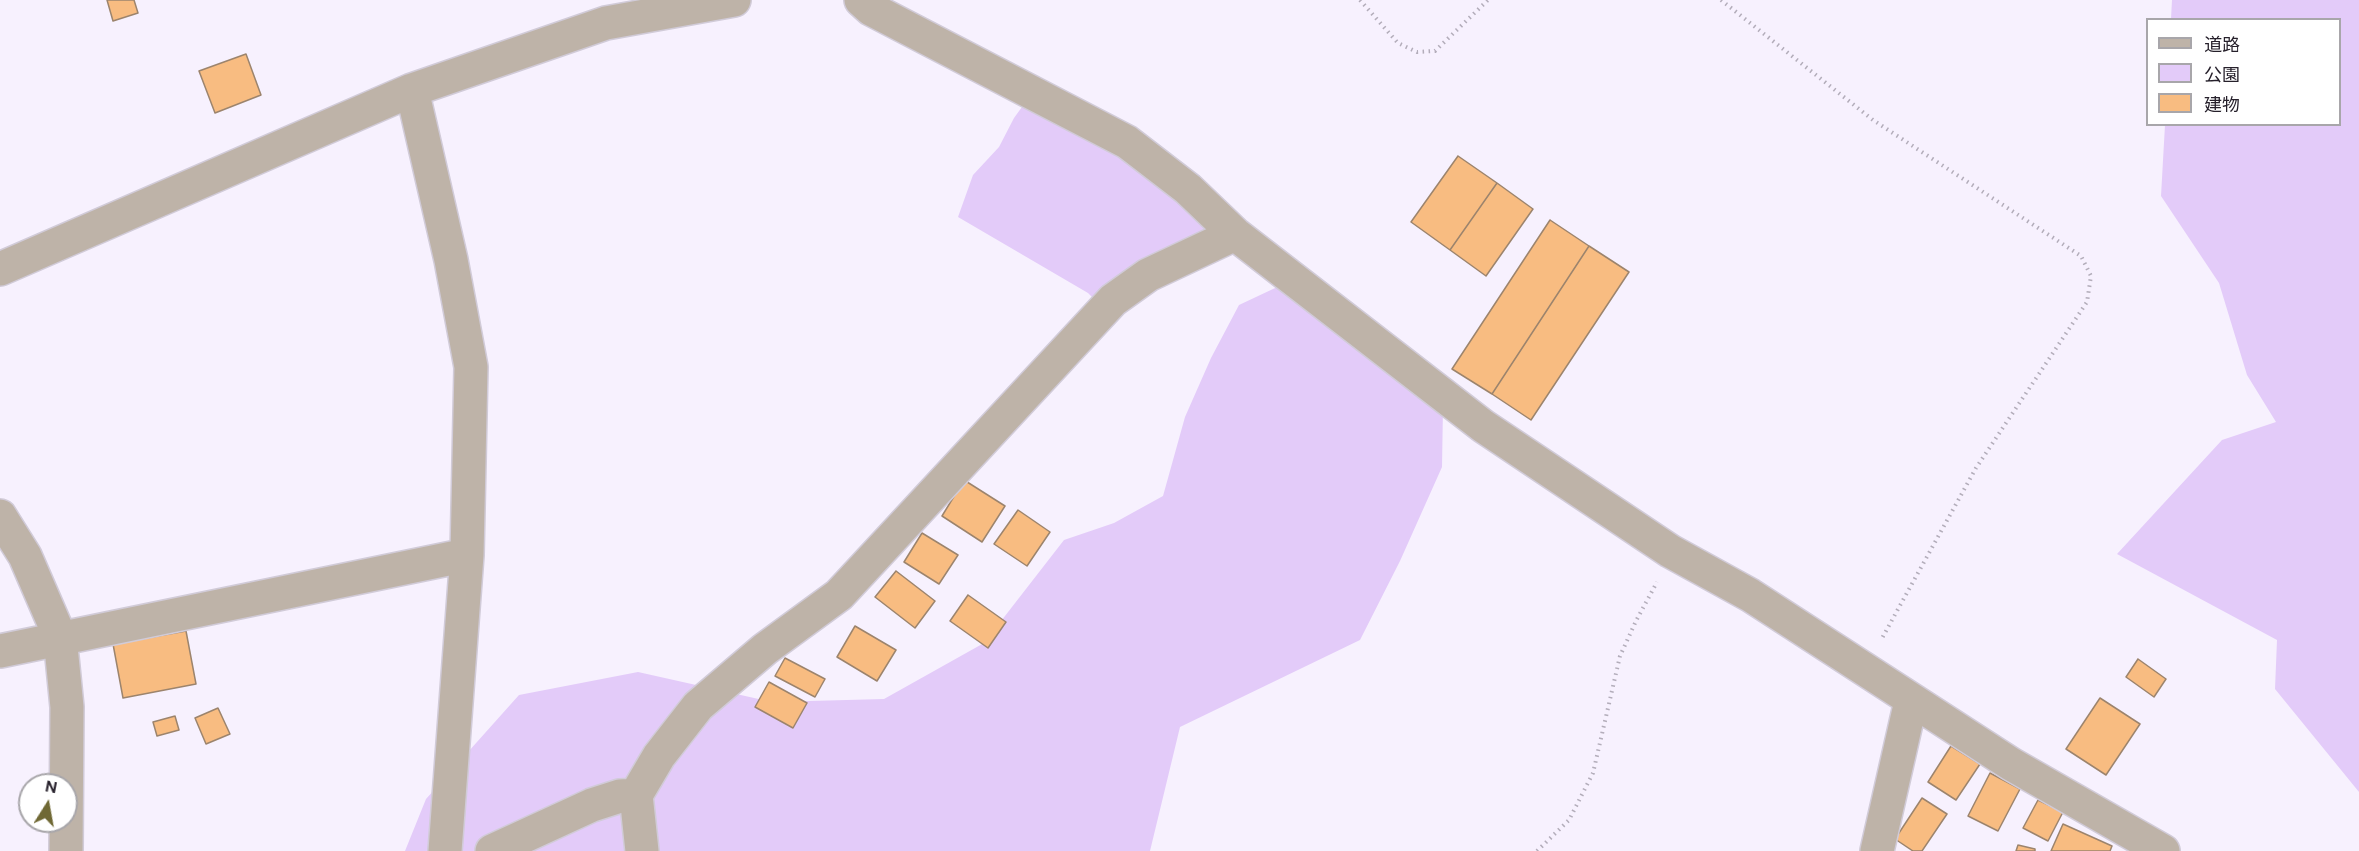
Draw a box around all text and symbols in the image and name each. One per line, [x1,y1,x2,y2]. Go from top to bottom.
legend [2146,18,2341,126]
text: 道路 [2204,33,2240,57]
text: 公園 [2204,63,2240,87]
text: 建物 [2204,93,2240,117]
north arrow [18,773,78,833]
text: N [43,775,59,798]

